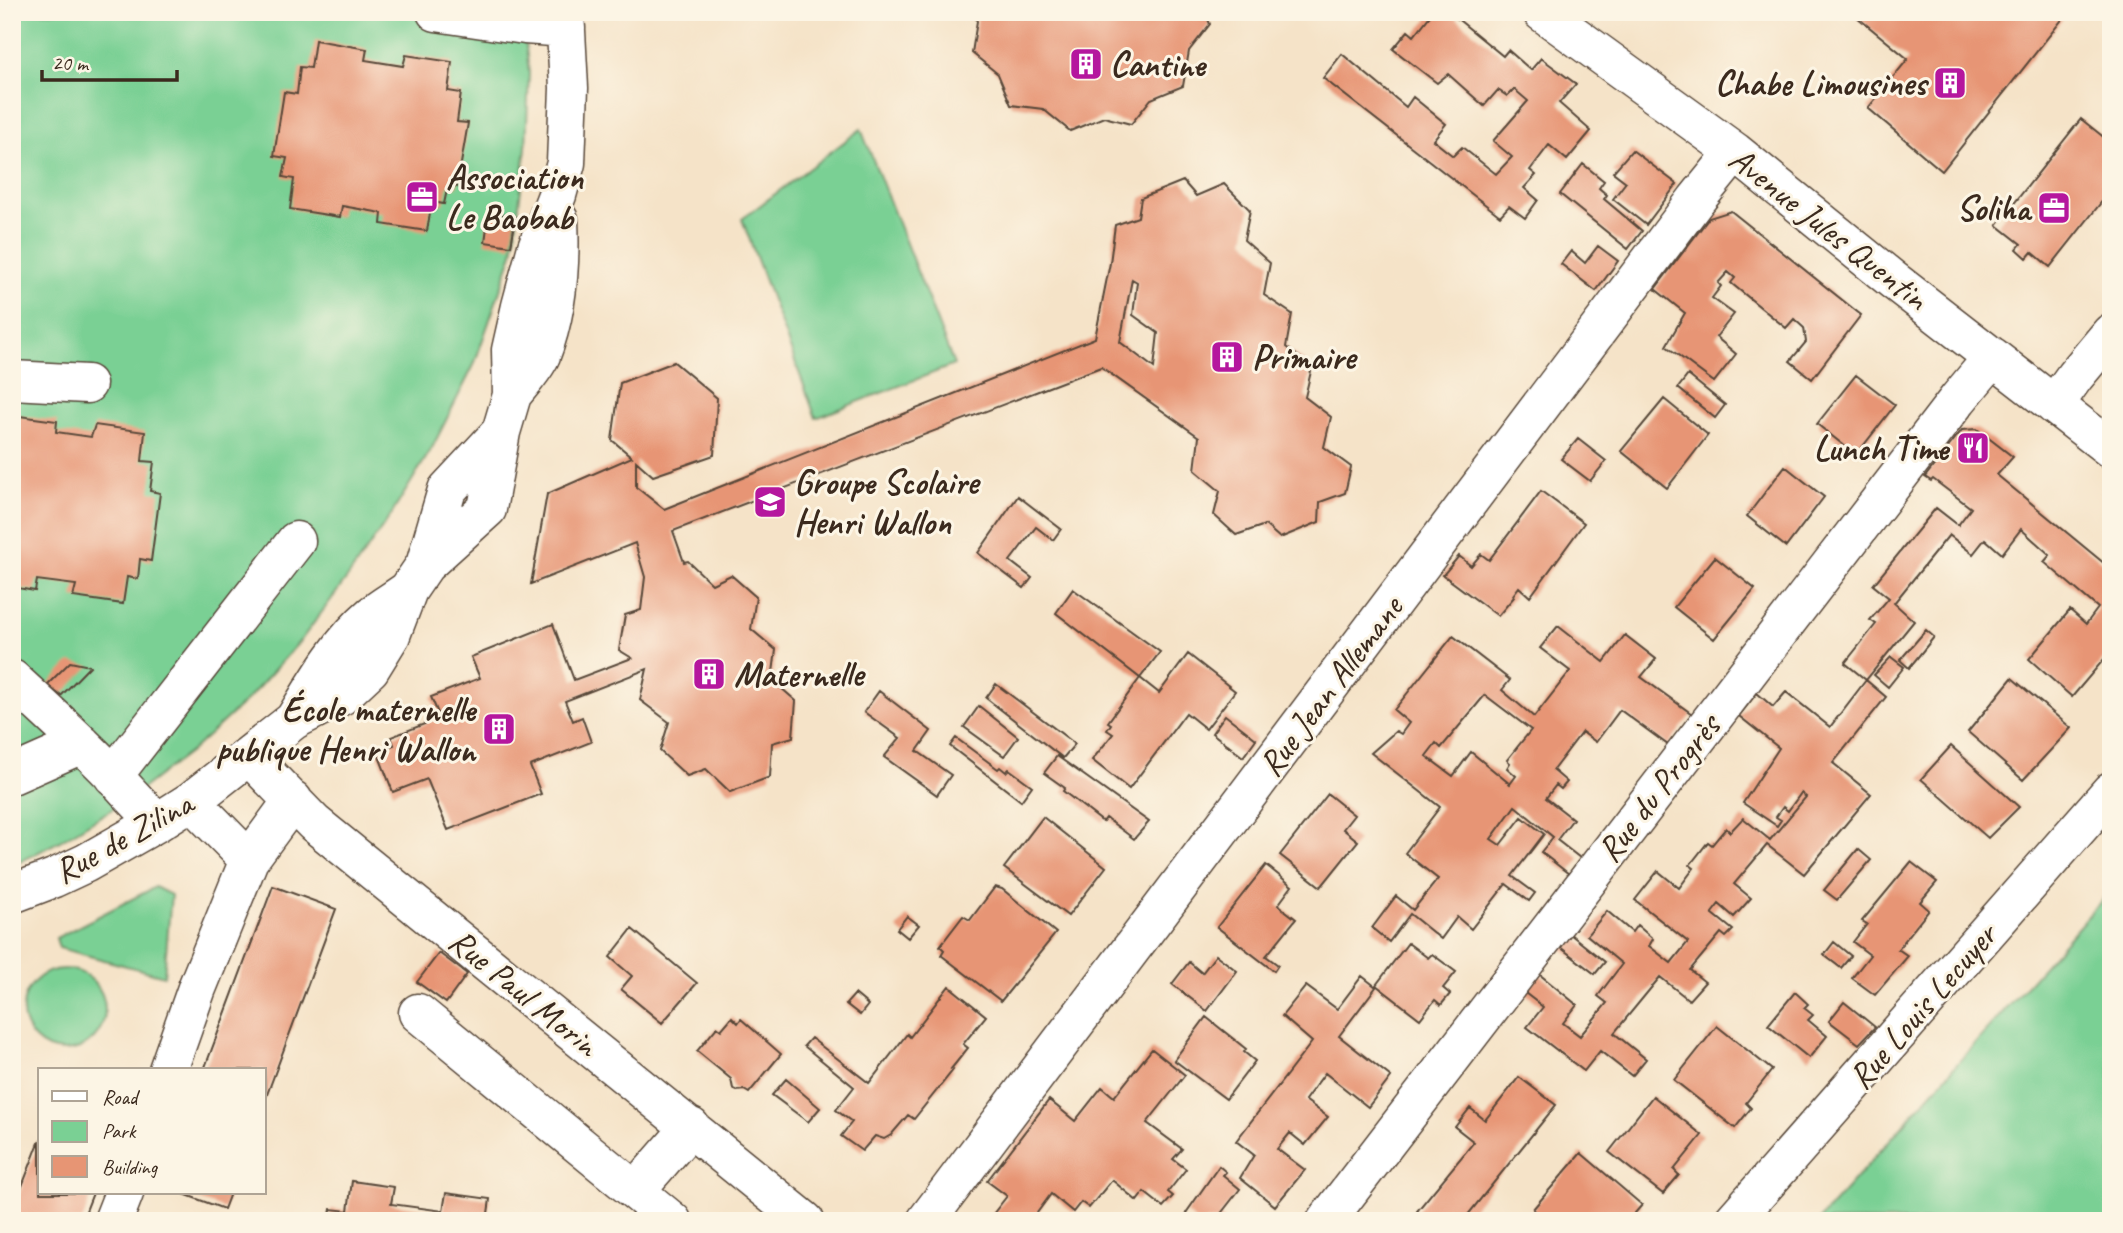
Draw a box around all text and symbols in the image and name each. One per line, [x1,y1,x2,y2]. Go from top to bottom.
scale bar [42,38,177,82]
place label: Cantine [1110,42,1207,87]
building icon: Cantine [1067,45,1105,83]
text: 20 m [52,50,90,76]
place label: Chabe Limousines [1715,61,1930,106]
building icon: Chabe Limousines [1931,64,1969,102]
street label: Avenue Jules Quentin [1720,137,1938,321]
place label: Association Le Baobab [446,155,584,240]
office icon: Association Le Baobab [403,178,441,216]
place label: Soliha [1956,186,2033,231]
office icon: Soliha [2035,189,2073,227]
place label: Primaire [1252,335,1358,380]
building icon: Primaire [1208,338,1246,376]
place label: Lunch Time [1814,426,1950,471]
restaurant icon: Lunch Time [1954,429,1992,467]
place label: Groupe Scolaire Henri Wallon [794,460,981,545]
school or university icon: Groupe Scolaire Henri Wallon [751,483,789,521]
street label: Rue Jean Allemane [1248,585,1414,785]
place label: Maternelle [734,652,866,697]
building icon: Maternelle [690,655,728,693]
place label: École maternelle publique Henri Wallon [216,687,477,772]
street label: Rue du Progrès [1587,703,1732,871]
building icon: École maternelle publique Henri Wallon [480,710,518,748]
street label: Rue de Zilina [46,780,203,894]
street label: Rue Louis Lecuyer [1838,912,2009,1099]
street label: Rue Paul Morin [440,918,609,1068]
legend [38,1068,266,1194]
text: Road [102,1084,141,1110]
text: Park [102,1118,137,1144]
text: Building [102,1154,159,1180]

